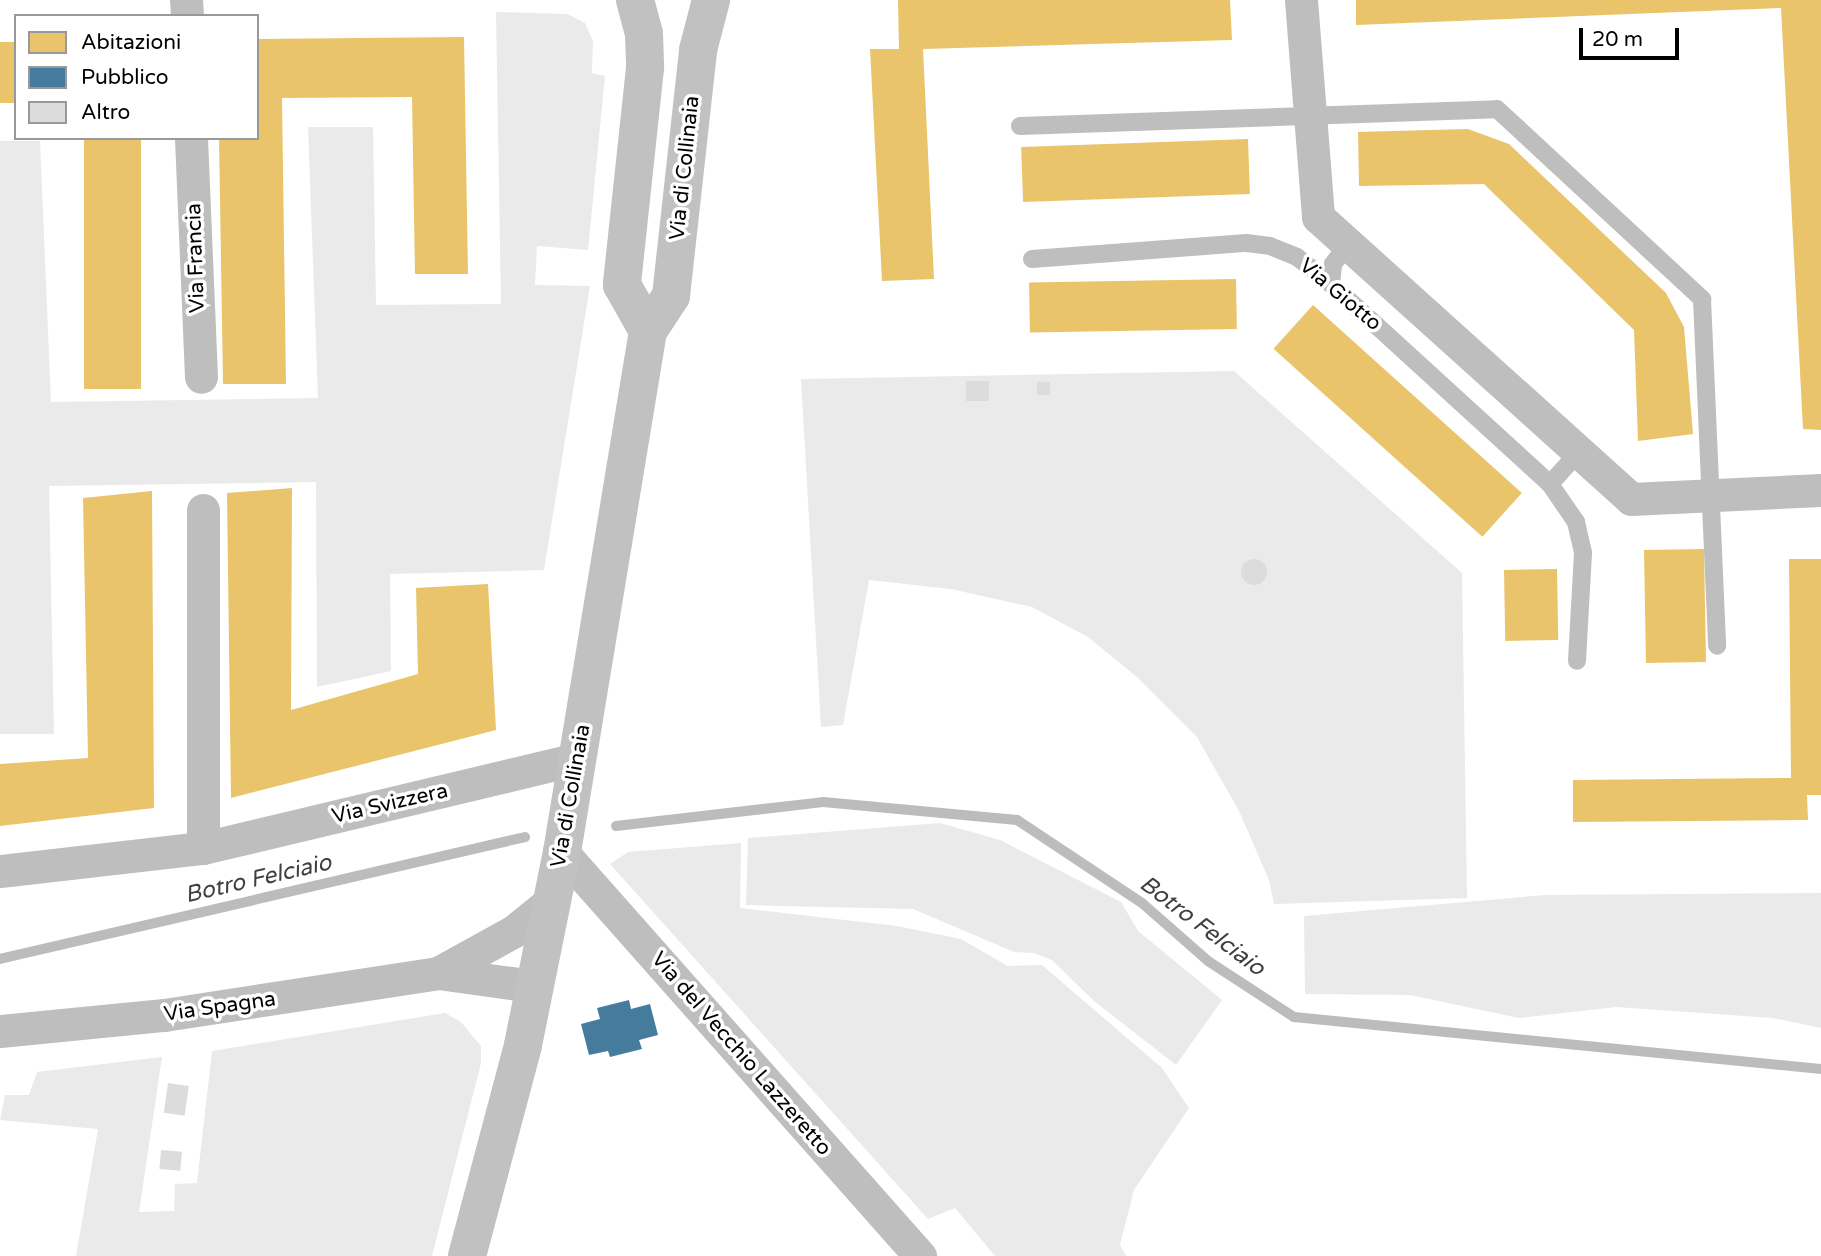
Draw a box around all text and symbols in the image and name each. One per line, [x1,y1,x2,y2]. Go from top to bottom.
legend [14,14,259,140]
scale bar [1583,14,1683,58]
text: 20 m [1592,27,1643,52]
text: Abitazioni [81,30,181,55]
text: Pubblico [81,65,169,90]
street label: Via di Collinaia [665,95,705,241]
text: Altro [81,100,130,125]
street label: Via Francia [181,203,211,313]
street label: Via Giotto [1294,253,1386,337]
street label: Via di Collinaia [546,722,596,870]
street label: Via Svizzera [330,778,450,830]
water label: Botro Felciaio [182,849,334,909]
water label: Botro Felciaio [1134,870,1270,982]
street label: Via del Vecchio Lazzeretto [646,947,836,1161]
street label: Via Spagna [163,987,277,1027]

